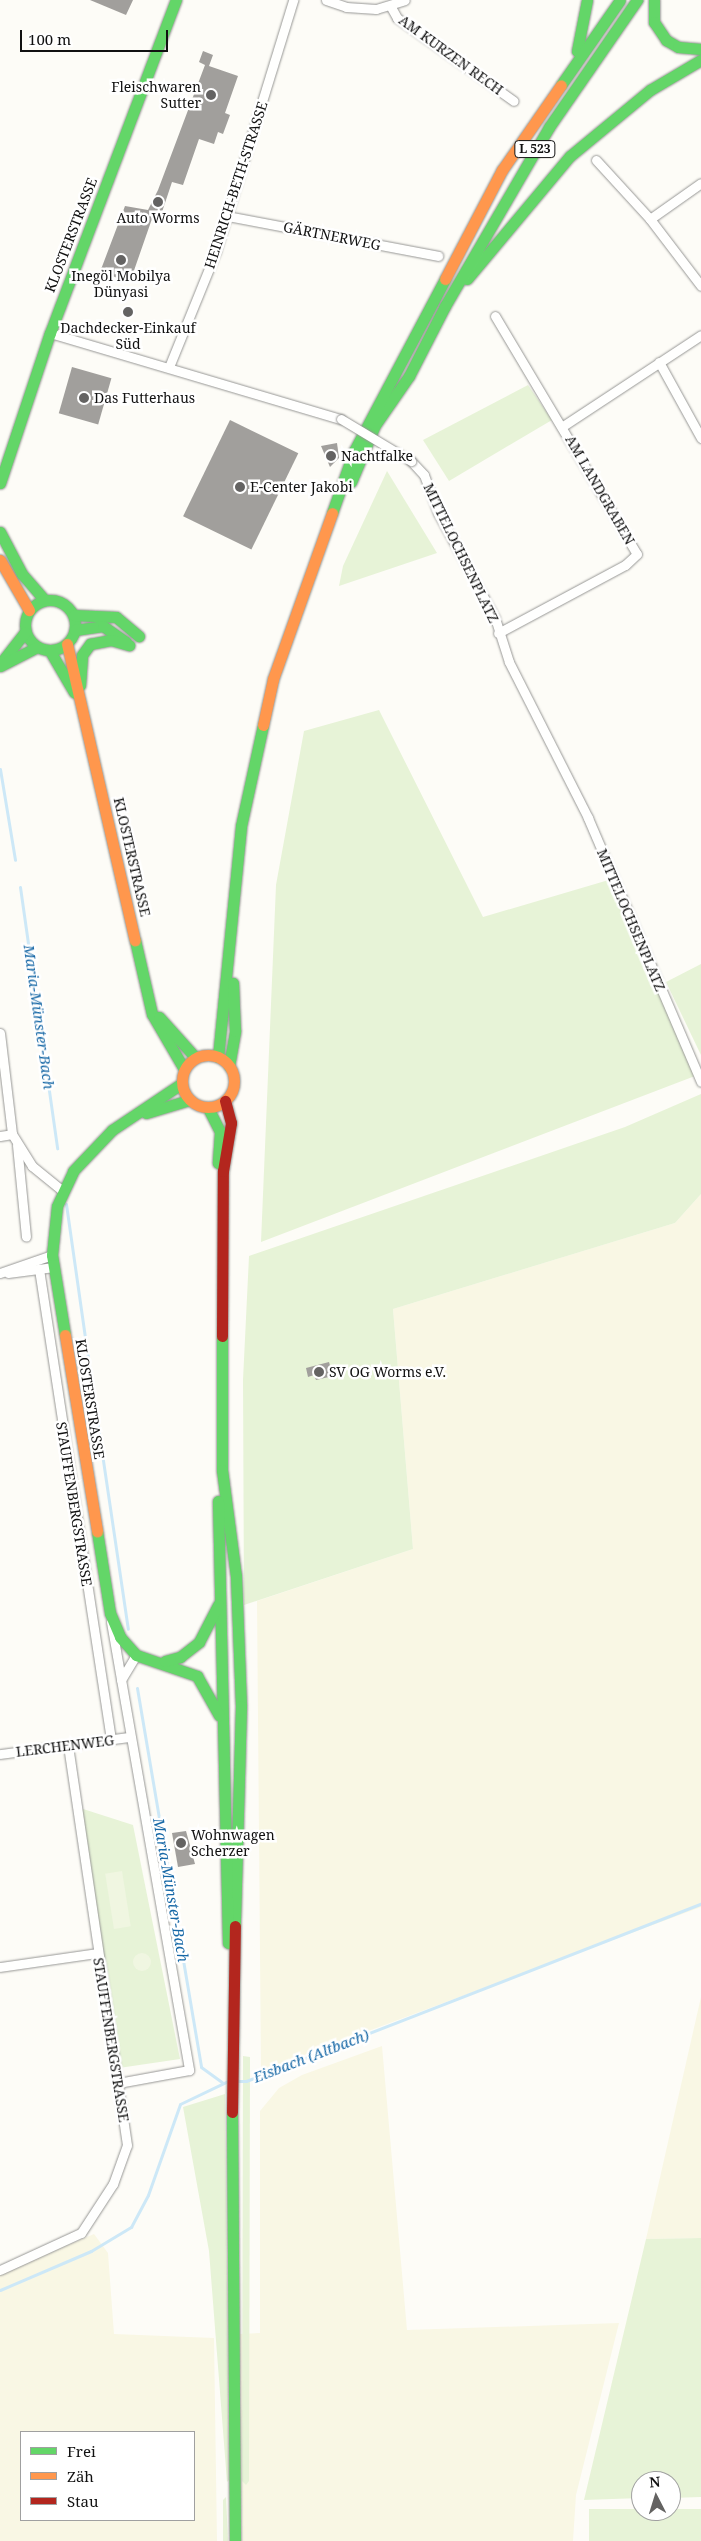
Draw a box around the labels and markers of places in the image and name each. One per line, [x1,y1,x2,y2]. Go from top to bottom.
place label: Fleischwaren Sutter [111,79,201,111]
marker: Fleischwaren Sutter [205,89,217,101]
marker: Auto Worms [152,196,164,208]
place label: Auto Worms [116,210,200,226]
marker: Inegöl Mobilya Dünyasi [115,254,127,266]
place label: Inegöl Mobilya Dünyasi [71,268,171,300]
marker: Dachdecker-Einkauf Süd [122,306,134,318]
place label: Dachdecker-Einkauf Süd [60,320,196,352]
place label: Das Futterhaus [94,390,195,406]
marker: Das Futterhaus [78,392,90,404]
place label: Nachtfalke [341,448,413,464]
marker: Nachtfalke [325,450,337,462]
place label: E-Center Jakobi [250,479,353,495]
marker: E-Center Jakobi [234,481,246,493]
place label: SV OG Worms e.V. [329,1364,446,1380]
marker: SV OG Worms e.V. [313,1366,325,1378]
place label: Wohnwagen Scherzer [191,1827,275,1860]
marker: Wohnwagen Scherzer [175,1837,187,1849]

